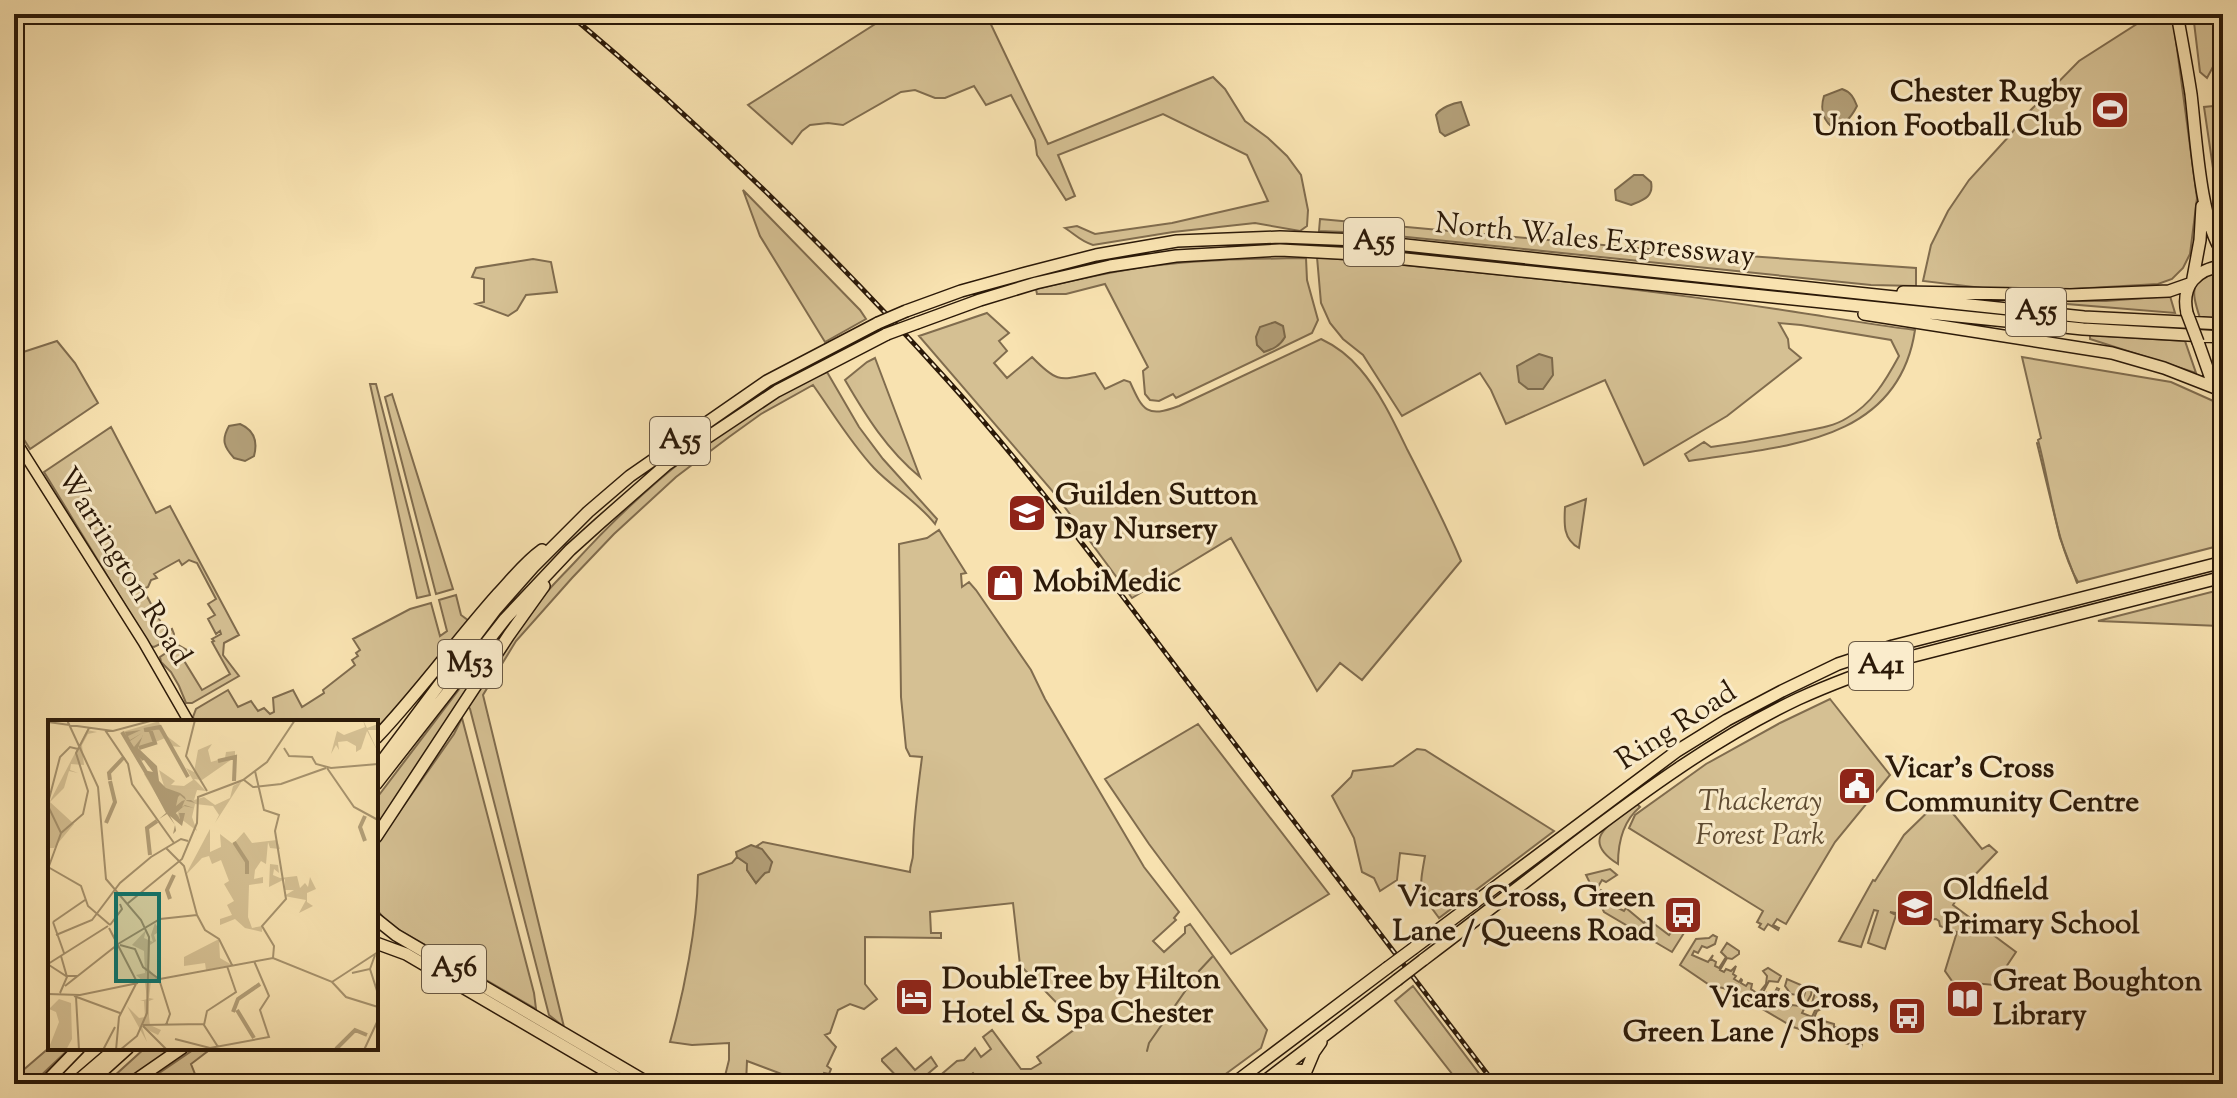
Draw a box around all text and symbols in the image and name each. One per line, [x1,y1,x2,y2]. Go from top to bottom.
place label: Chester Rugby Union Football Club [1813,72,2082,149]
sports icon: Chester Rugby Union Football Club [2089,89,2131,131]
street label: North Wales Expressway [1433,203,1757,279]
road number: A55 [1344,218,1404,266]
road number: A55 [2006,288,2066,336]
road number: A55 [650,417,710,465]
street label: Warrington Road [45,460,201,674]
place label: Guilden Sutton Day Nursery [1055,475,1258,552]
school or university icon: Guilden Sutton Day Nursery [1006,492,1048,534]
shop icon: MobiMedic [984,562,1026,604]
place label: MobiMedic [1033,562,1182,605]
road number: M53 [438,640,502,688]
road number: A41 [1849,642,1913,690]
street label: Ring Road [1608,672,1746,782]
inset map [48,720,378,1050]
place label: Vicar's Cross Community Centre [1885,748,2139,825]
public building icon: Vicar's Cross Community Centre [1836,765,1878,807]
park label: Thackeray Forest Park [1695,781,1825,858]
place label: Oldfield Primary School [1943,870,2140,947]
place label: Vicars Cross, Green Lane / Queens Road [1393,877,1655,954]
school or university icon: Oldfield Primary School [1894,887,1936,929]
bus stop icon: Vicars Cross, Green Lane / Queens Road [1662,894,1704,936]
road number: A56 [422,945,486,993]
place label: DoubleTree by Hilton Hotel & Spa Chester [942,959,1221,1036]
place label: Great Boughton Library [1993,961,2202,1038]
hotel icon: DoubleTree by Hilton Hotel & Spa Chester [893,976,935,1018]
place label: Vicars Cross, Green Lane / Shops [1623,978,1879,1055]
library icon: Great Boughton Library [1944,978,1986,1020]
bus stop icon: Vicars Cross, Green Lane / Shops [1886,995,1928,1037]

